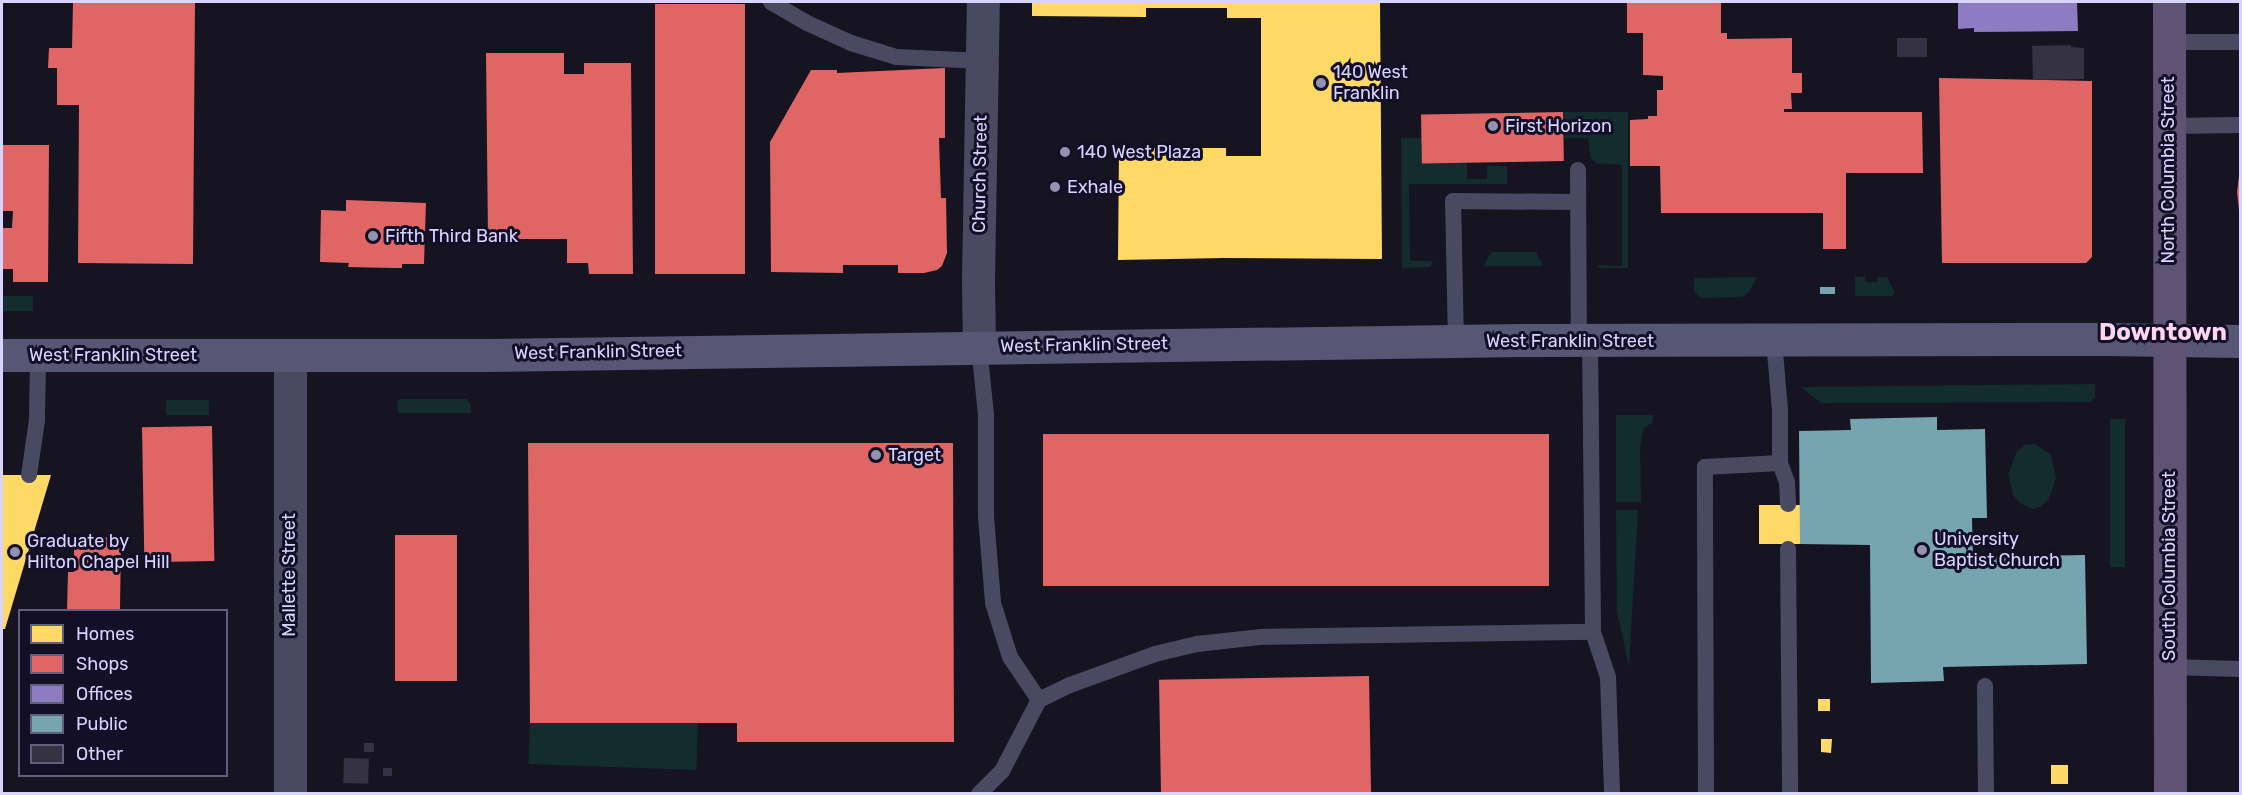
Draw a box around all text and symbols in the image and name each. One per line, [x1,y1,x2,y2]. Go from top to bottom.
place label: 140 West Franklin [1333,62,1408,104]
marker: 140 West Franklin [1314,76,1328,90]
street label: North Columbia Street [2157,76,2179,264]
street label: Church Street [968,115,992,233]
place label: First Horizon [1505,115,1612,137]
marker: First Horizon [1486,119,1500,133]
place label: 140 West Plaza [1077,141,1201,163]
marker: 140 West Plaza [1058,145,1072,159]
place label: Exhale [1067,176,1123,198]
marker: Exhale [1048,180,1062,194]
place label: Fifth Third Bank [385,225,519,247]
marker: Fifth Third Bank [366,229,380,243]
district label: Downtown [2099,319,2227,347]
street label: West Franklin Street [1486,330,1654,352]
street label: West Franklin Street [1000,333,1168,357]
street label: West Franklin Street [514,340,682,364]
street label: West Franklin Street [29,344,197,366]
place label: Target [888,444,941,466]
marker: Target [869,448,883,462]
street label: South Columbia Street [2158,471,2180,661]
street label: Mallette Street [278,513,300,637]
place label: University Baptist Church [1934,529,2060,572]
place label: Graduate by Hilton Chapel Hill [27,531,170,574]
marker: University Baptist Church [1915,543,1929,557]
marker: Graduate by Hilton Chapel Hill [8,545,22,559]
legend [18,609,228,777]
text: Homes [76,623,134,645]
text: Shops [76,653,128,675]
text: Offices [76,683,133,705]
text: Public [76,713,128,735]
text: Other [76,743,123,765]

